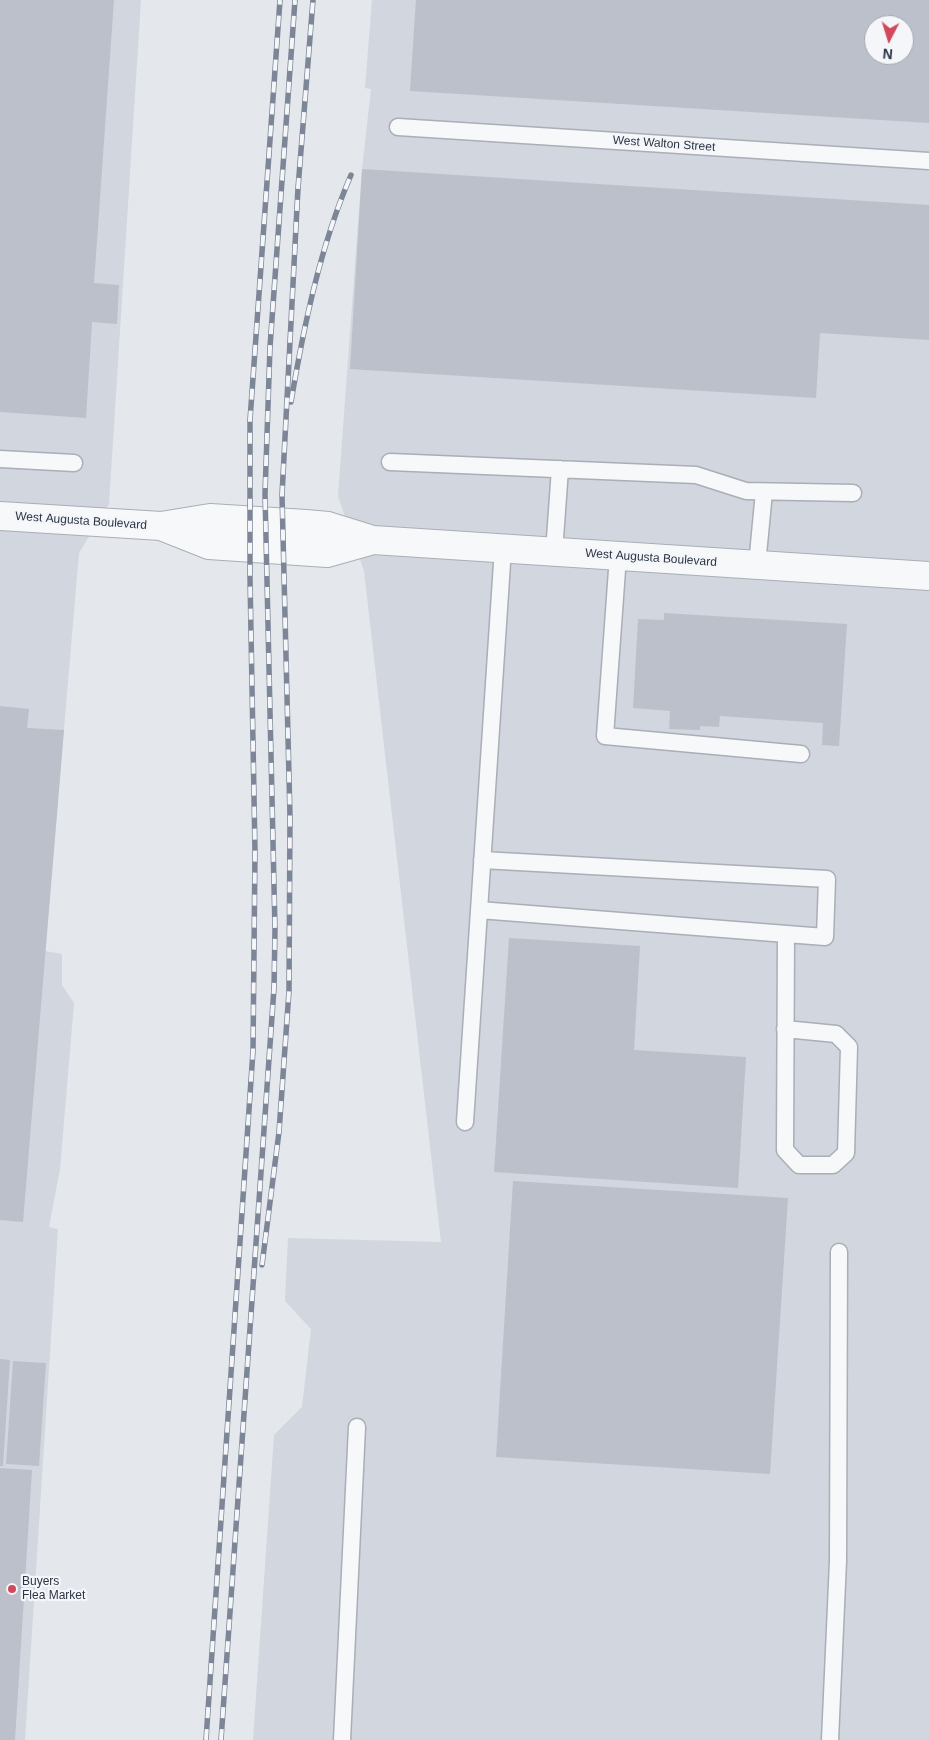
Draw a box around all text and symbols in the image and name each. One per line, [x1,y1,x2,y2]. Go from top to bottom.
north arrow [864,15,914,65]
text: N [882,46,894,62]
street label: West Walton Street [612,133,716,155]
street label: West Augusta Boulevard [15,509,147,533]
street label: West Augusta Boulevard [585,546,717,570]
place label: Buyers Flea Market [22,1575,85,1603]
marker: Buyers Flea Market [6,1583,18,1595]

